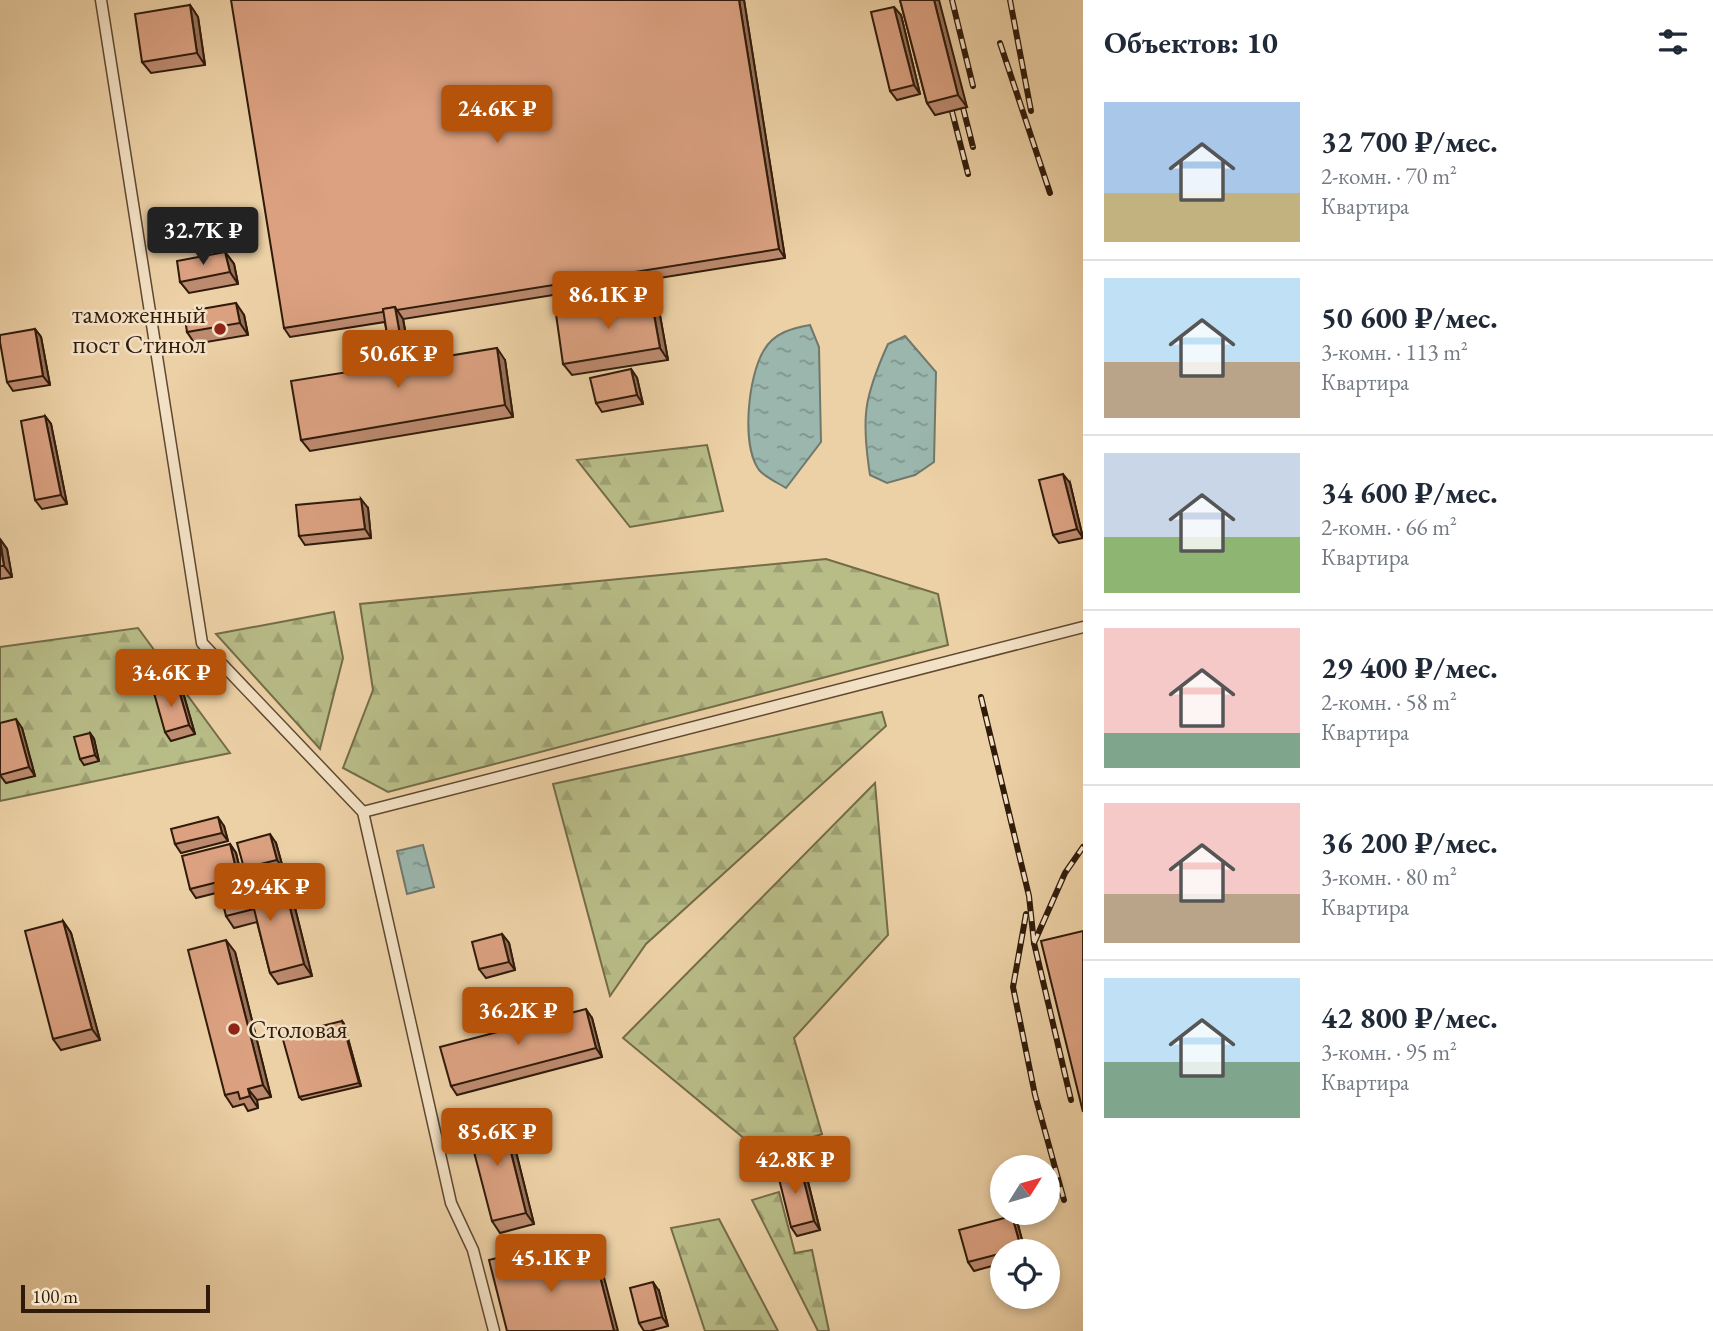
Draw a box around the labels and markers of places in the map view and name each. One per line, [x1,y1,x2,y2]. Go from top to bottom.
pin: 24.6K ₽ [432,86,562,145]
pin: 32.7K ₽ [138,208,268,267]
pin: 86.1K ₽ [543,272,673,331]
place label: таможенный пост Стинол [72,297,206,361]
marker: таможенный пост Стинол [212,321,228,337]
pin: 50.6K ₽ [333,330,463,390]
pin: 34.6K ₽ [106,650,236,709]
pin: 29.4K ₽ [205,864,335,923]
pin: 36.2K ₽ [453,988,583,1047]
place label: Столовая [248,1012,348,1046]
marker: Столовая [226,1021,242,1037]
pin: 85.6K ₽ [432,1108,562,1168]
pin: 42.8K ₽ [730,1136,860,1196]
pin: 45.1K ₽ [486,1234,616,1294]

